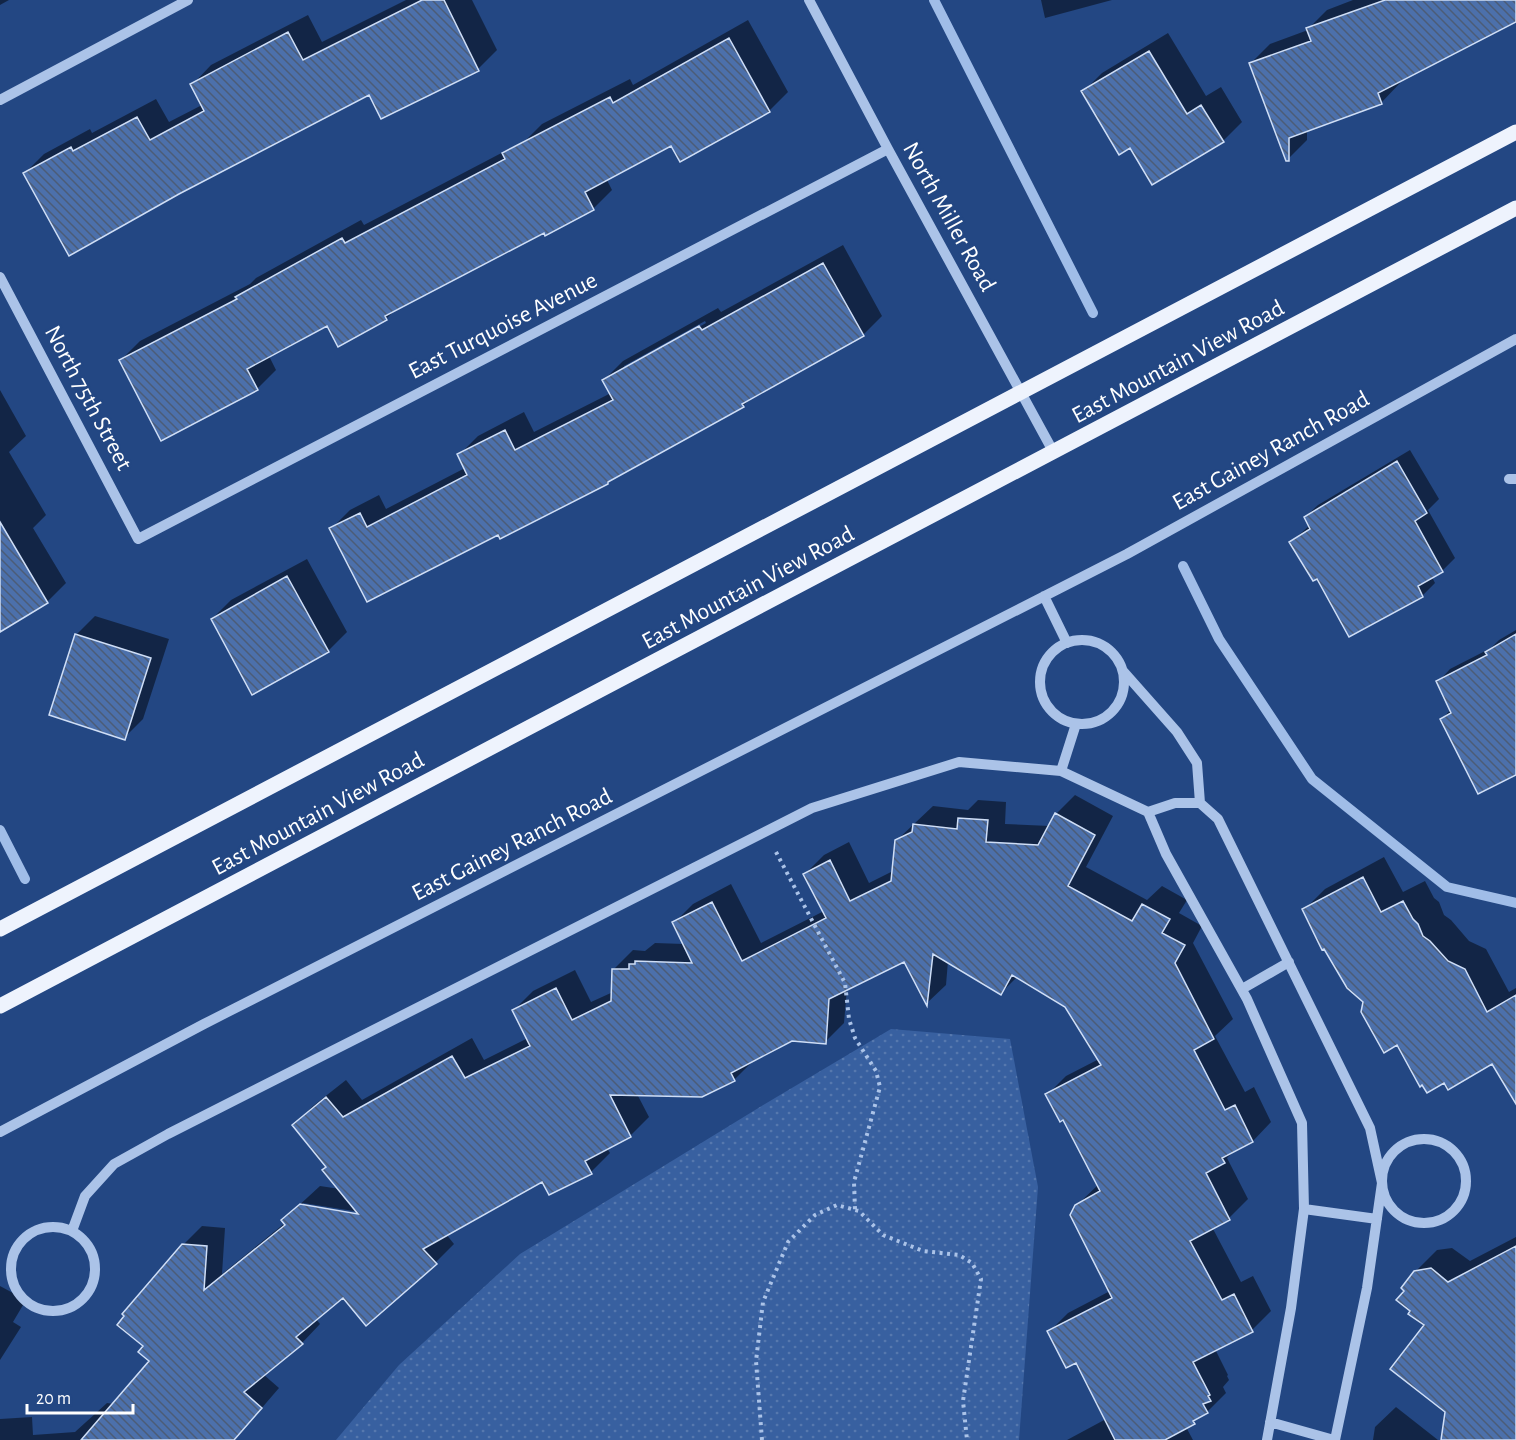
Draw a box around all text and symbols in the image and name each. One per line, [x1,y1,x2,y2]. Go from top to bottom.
street label: North Miller Road [898,138,1000,296]
street label: East Turquoise Avenue [405,268,601,384]
street label: East Mountain View Road [1068,296,1288,428]
street label: North 75th Street [40,322,136,475]
street label: East Gainey Ranch Road [1169,387,1373,515]
street label: East Mountain View Road [638,522,858,654]
street label: East Mountain View Road [208,748,428,880]
street label: East Gainey Ranch Road [408,784,616,906]
scale bar [27,1377,134,1415]
text: 20 m [36,1390,71,1408]

